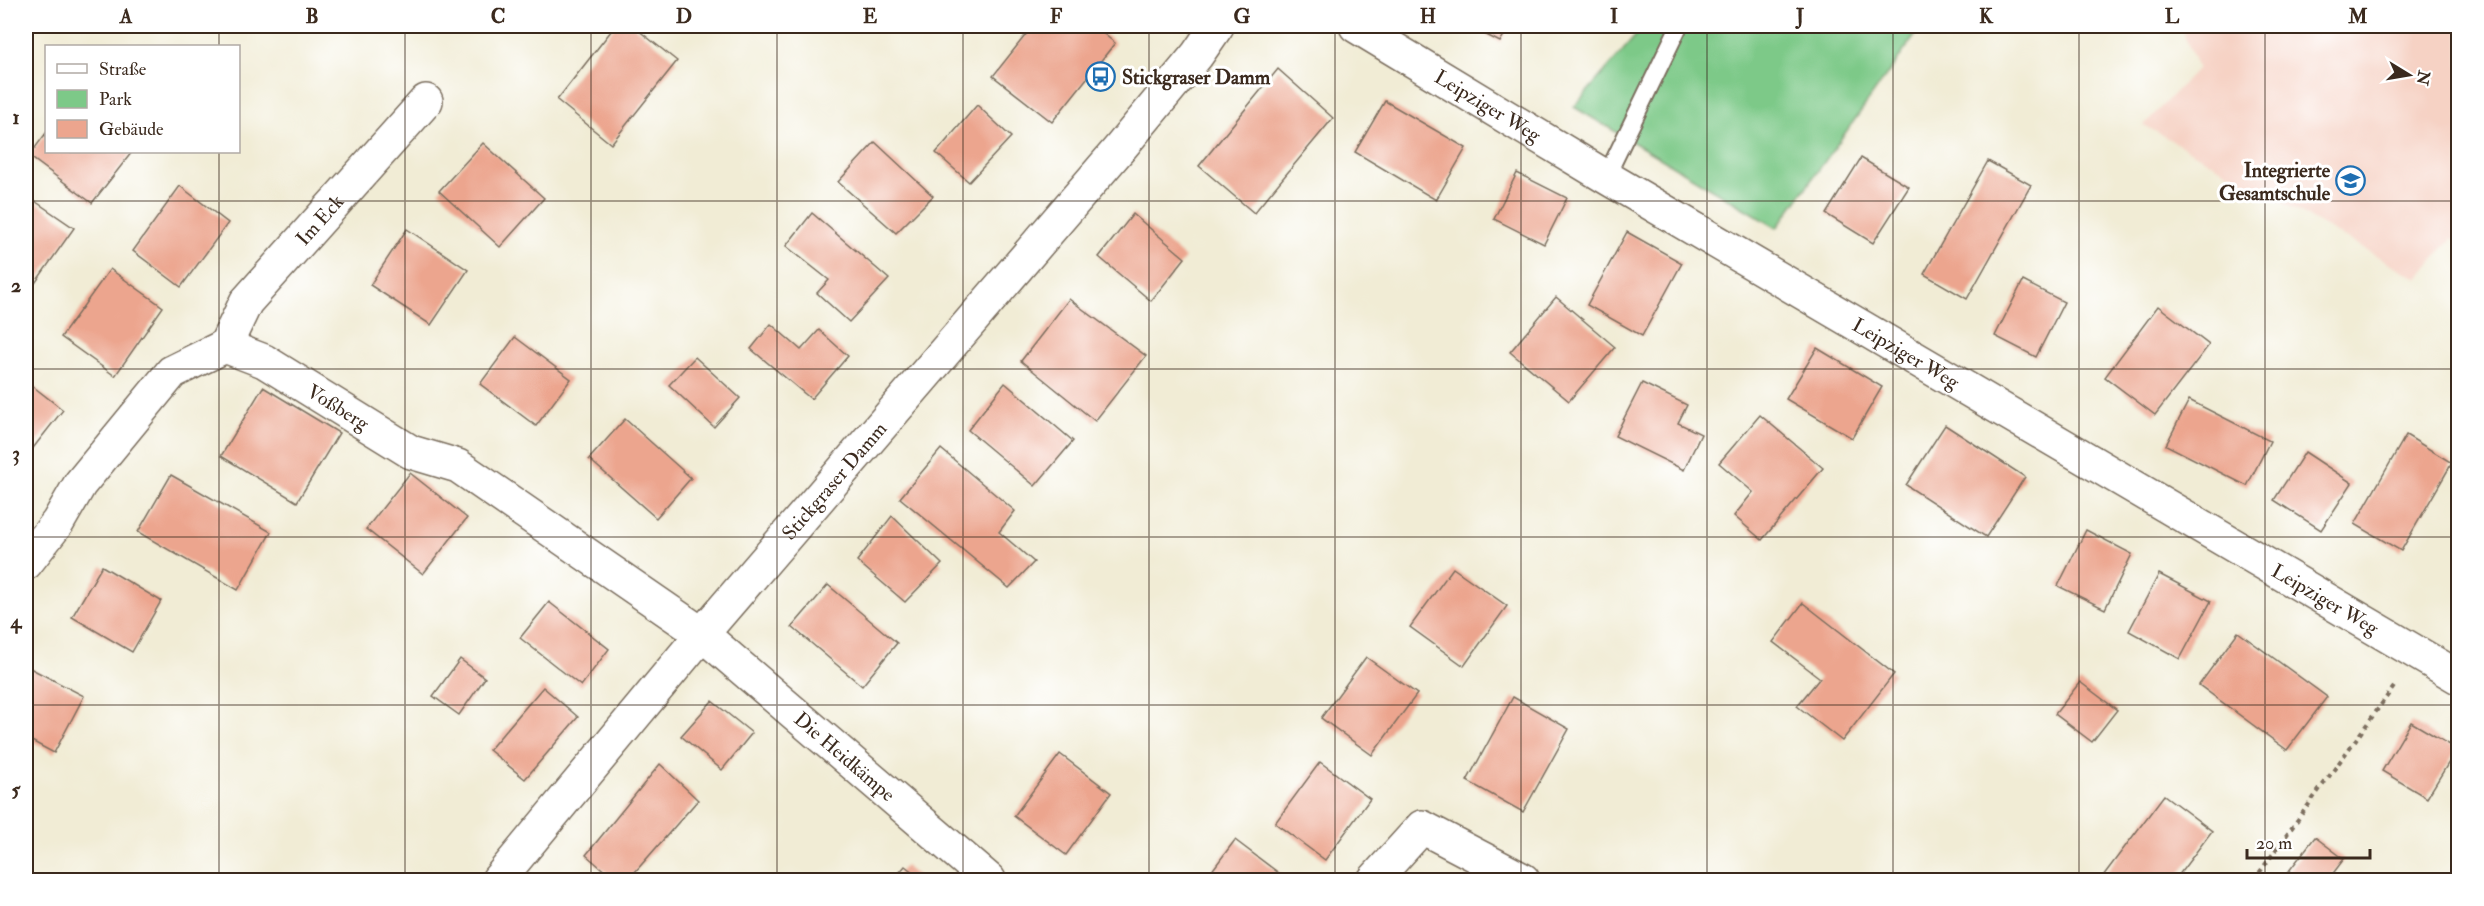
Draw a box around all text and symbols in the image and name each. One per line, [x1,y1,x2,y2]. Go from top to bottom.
text: A [119,4,133,29]
text: B [305,4,319,29]
text: C [491,4,505,29]
text: D [676,4,692,29]
text: E [863,4,878,29]
text: F [1050,4,1063,29]
text: G [1234,4,1251,29]
text: H [1420,4,1436,29]
text: I [1610,4,1618,29]
text: J [1795,4,1804,29]
text: K [1979,4,1994,29]
text: L [2165,4,2180,29]
text: M [2347,4,2368,29]
legend [45,45,240,153]
north arrow [2379,45,2439,105]
text: Straße [99,58,147,81]
bus stop icon: Stickgraser Damm [1085,61,1117,93]
street label: Leipziger Weg [1430,64,1546,148]
place label: Stickgraser Damm [1122,65,1271,91]
text: N [2411,68,2434,87]
text: Park [99,88,132,111]
text: 1 [12,105,20,130]
text: Gebäude [99,118,164,141]
place label: Integrierte Gesamtschule [2219,158,2331,206]
school or university icon: Integrierte Gesamtschule [2335,165,2367,197]
street label: Im Eck [291,189,349,251]
text: 2 [11,273,21,298]
street label: Leipziger Weg [1848,312,1965,395]
street label: Voßberg [302,379,375,437]
street label: Stickgraser Damm [777,416,893,545]
text: 3 [12,441,20,466]
street label: Leipziger Weg [2267,558,2384,641]
text: 4 [10,609,23,634]
street label: Die Heidkämpe [789,707,900,807]
text: 5 [12,777,22,802]
scale bar [2247,822,2370,860]
text: 20 m [2256,832,2292,855]

